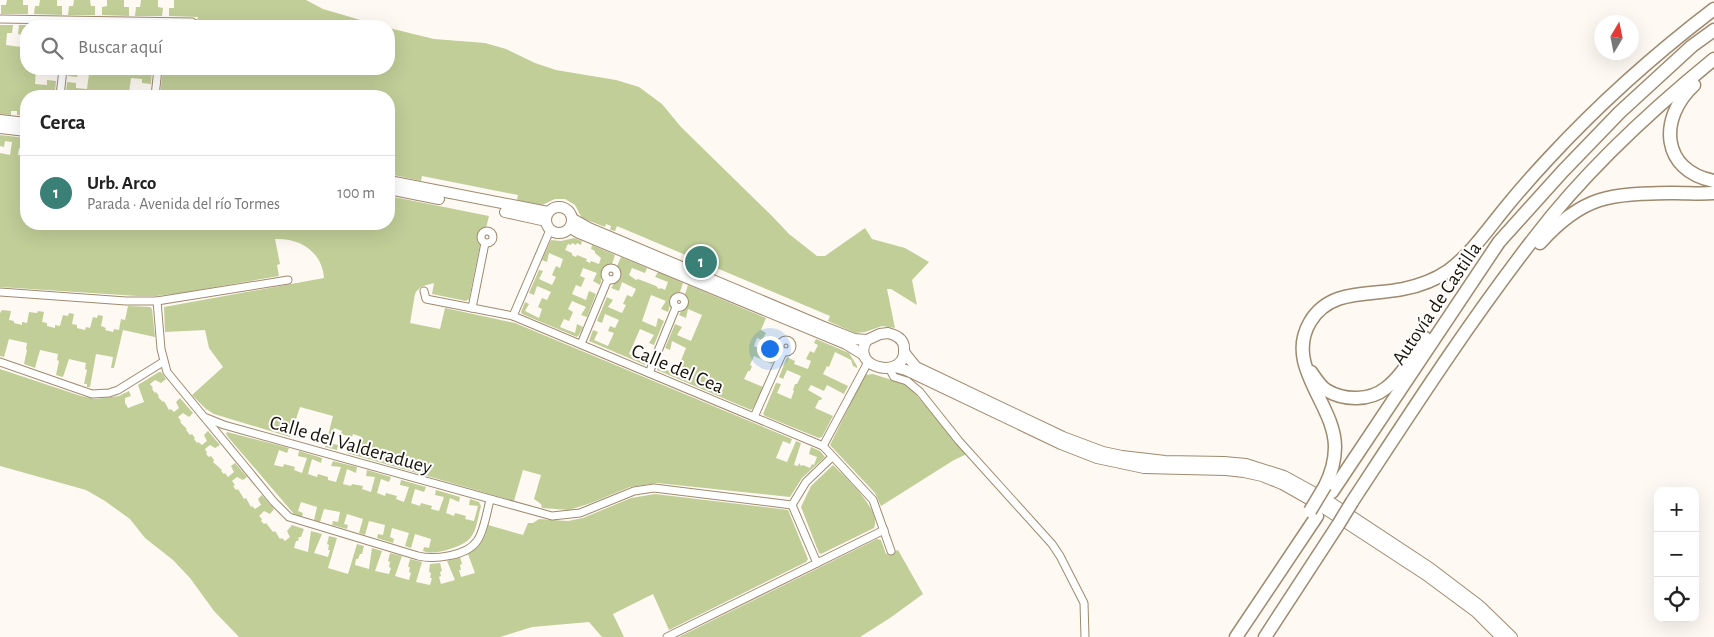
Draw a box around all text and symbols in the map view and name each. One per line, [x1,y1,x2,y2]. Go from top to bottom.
north arrow [1594,15,1639,60]
search box [20,20,395,75]
icon: search [38,34,66,62]
text: Buscar aquí [78,38,163,57]
text: Cerca [40,112,86,133]
text: Urb. Arco [87,174,156,193]
text: 1 [53,185,59,201]
text: 100 m [337,185,375,201]
text: Parada · Avenida del río Tormes [87,196,280,212]
street label: Autovía de Castilla [1389,239,1485,368]
pin: 1 [685,243,717,281]
your location [757,336,783,362]
street label: Calle del Cea [628,341,727,397]
street label: Calle del Valderaduey [267,412,434,478]
map controls [1654,487,1699,622]
button: + [1654,487,1699,532]
button: − [1654,532,1699,577]
button: locate [1654,577,1699,622]

